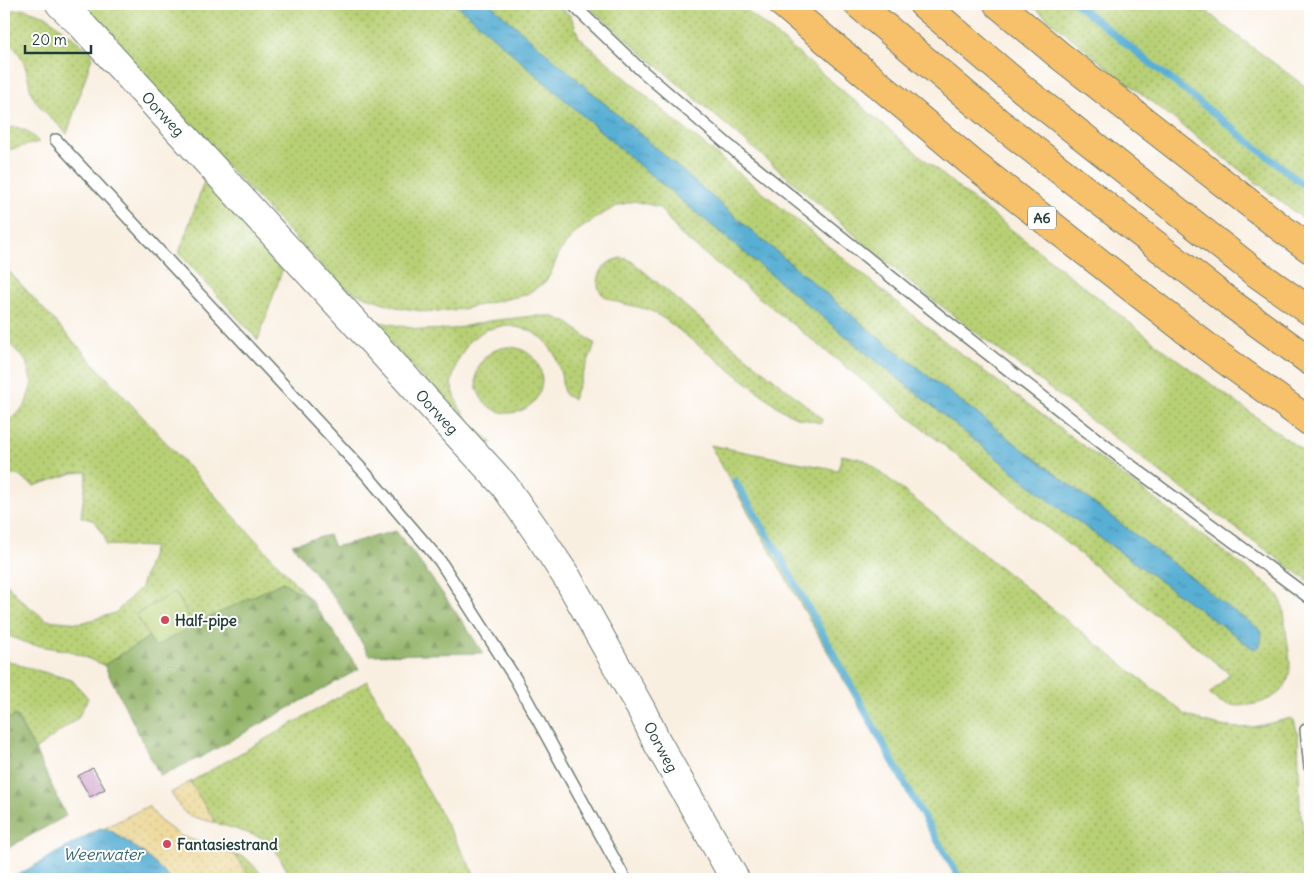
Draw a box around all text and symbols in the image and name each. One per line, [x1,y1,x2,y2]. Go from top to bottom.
scale bar [25,22,91,54]
text: 20 m [32,30,67,49]
street label: Oorweg [137,88,189,140]
road number: A6 [1028,207,1056,230]
street label: Oorweg [411,386,463,438]
place label: Half-pipe [175,611,237,631]
marker: Half-pipe [159,614,171,626]
street label: Oorweg [640,719,682,775]
place label: Fantasiestrand [177,835,278,854]
marker: Fantasiestrand [161,838,173,850]
water label: Weerwater [63,844,145,864]

